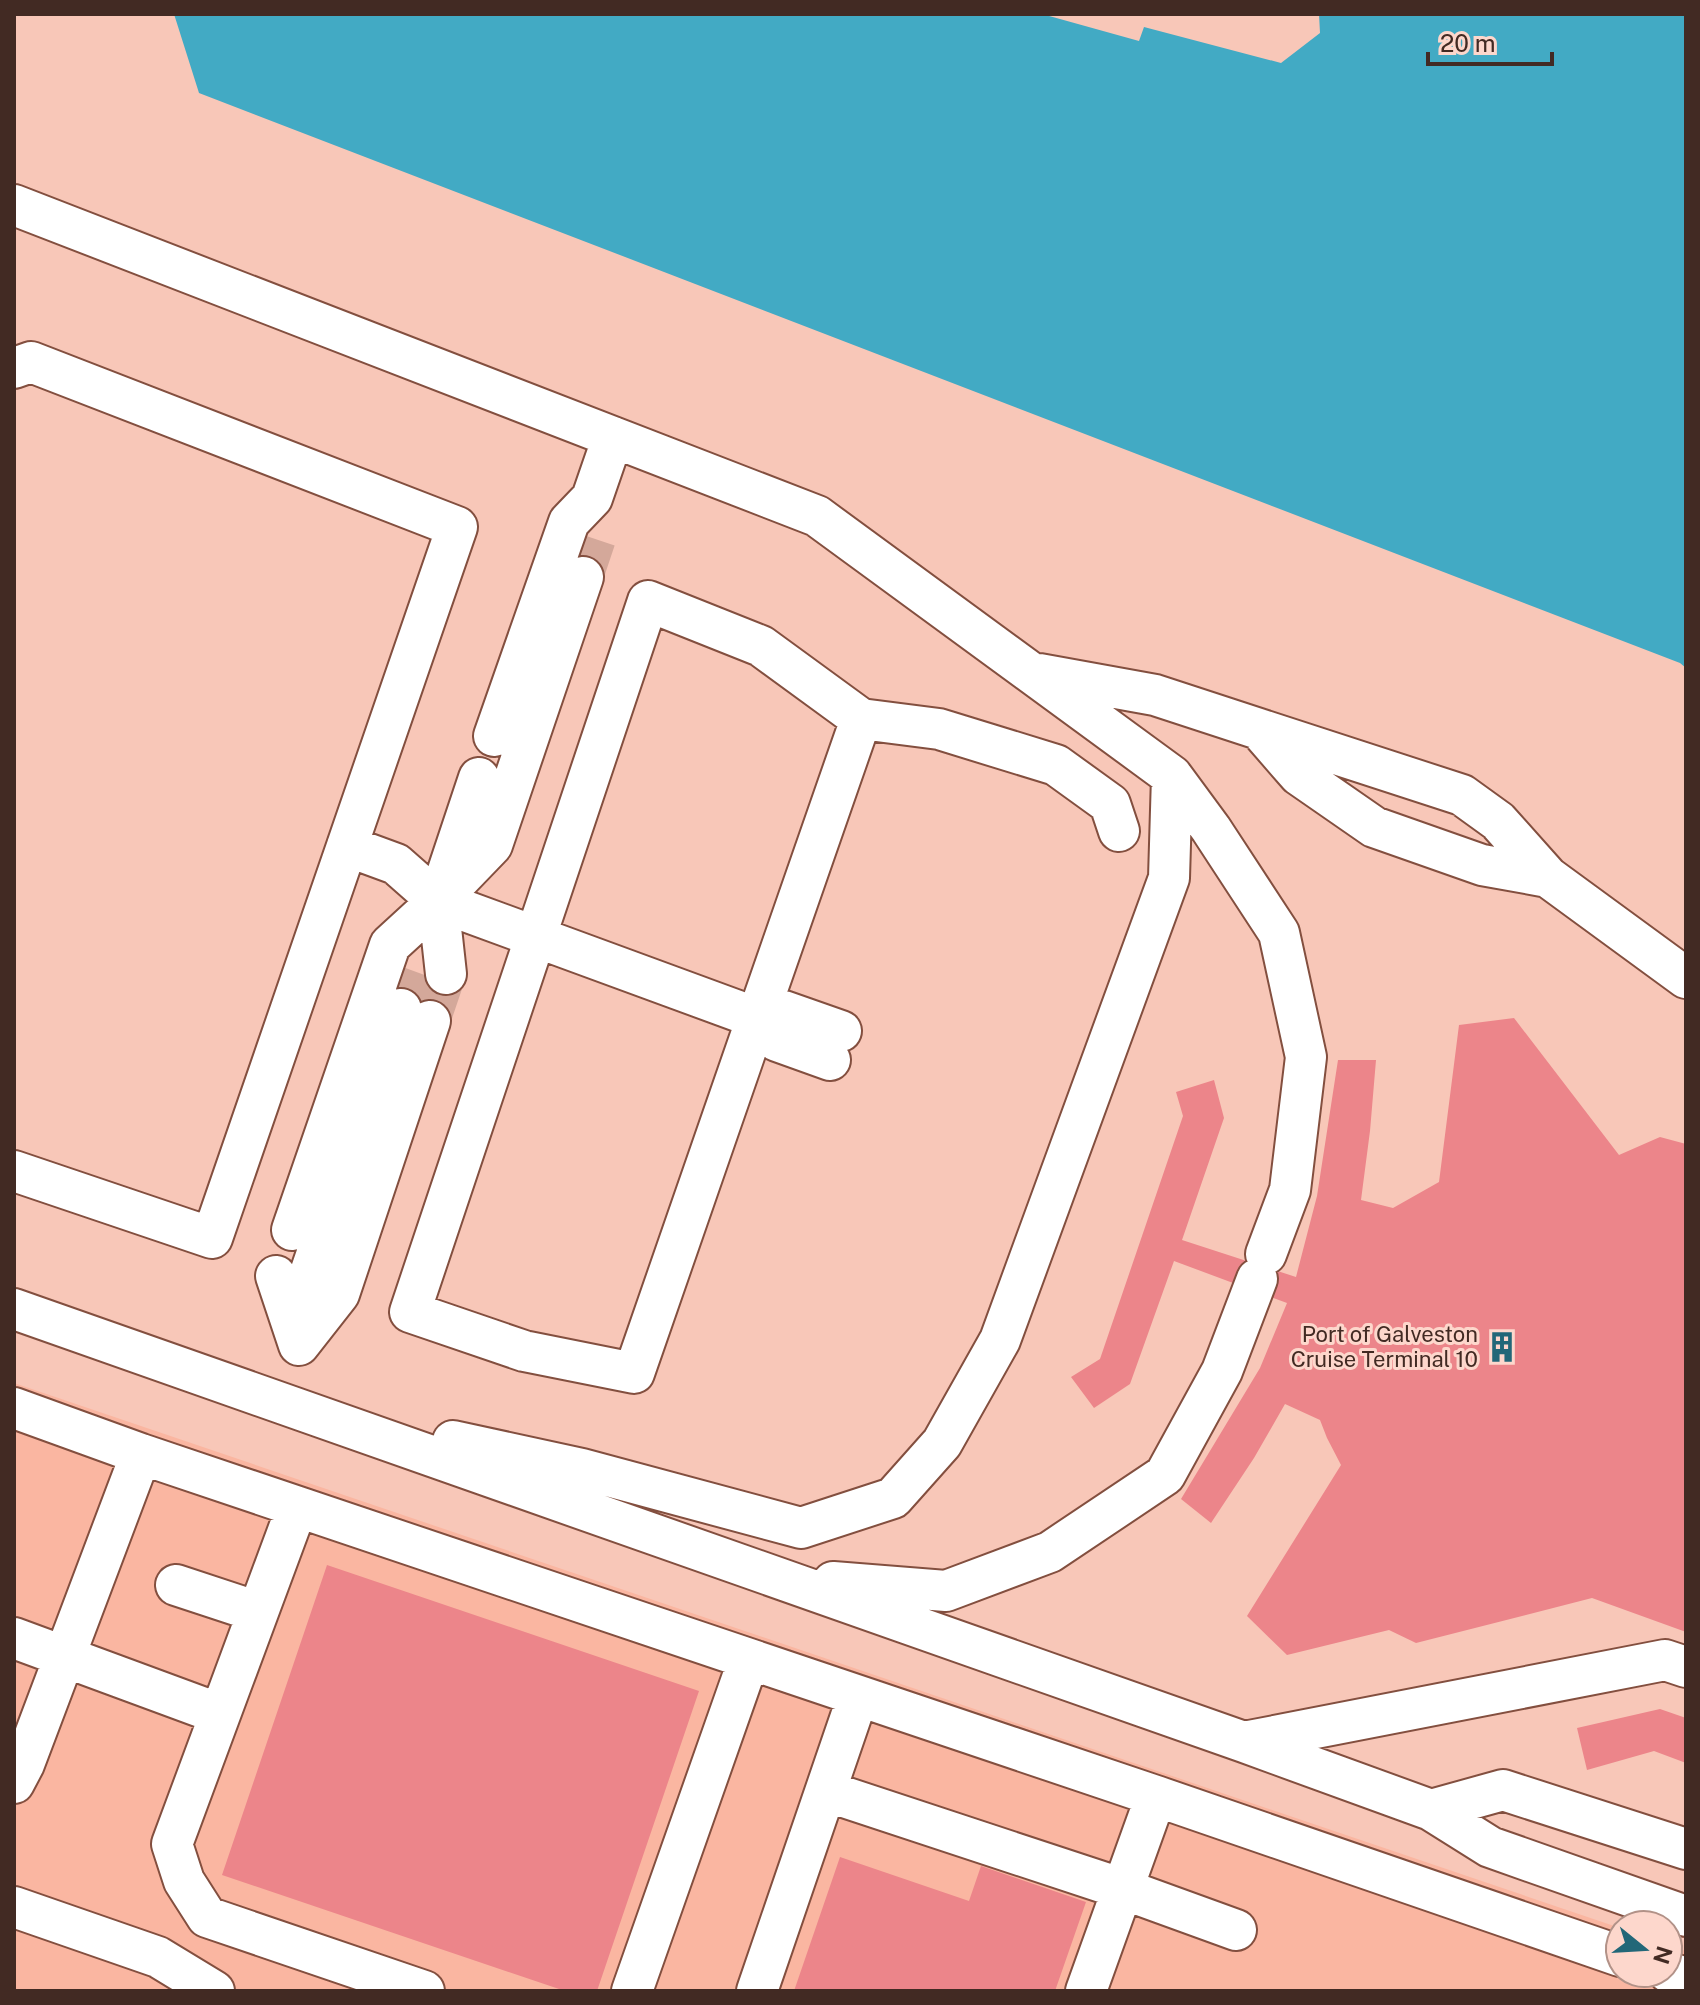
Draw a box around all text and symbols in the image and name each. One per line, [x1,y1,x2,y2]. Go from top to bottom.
scale bar [1428,16,1552,66]
text: 20 m [1440,29,1496,57]
place label: Port of Galveston Cruise Terminal 10 [1291,1321,1478,1372]
building icon: Port of Galveston Cruise Terminal 10 [1485,1330,1519,1364]
north arrow [1604,1909,1684,1989]
text: N [1648,1943,1678,1967]

